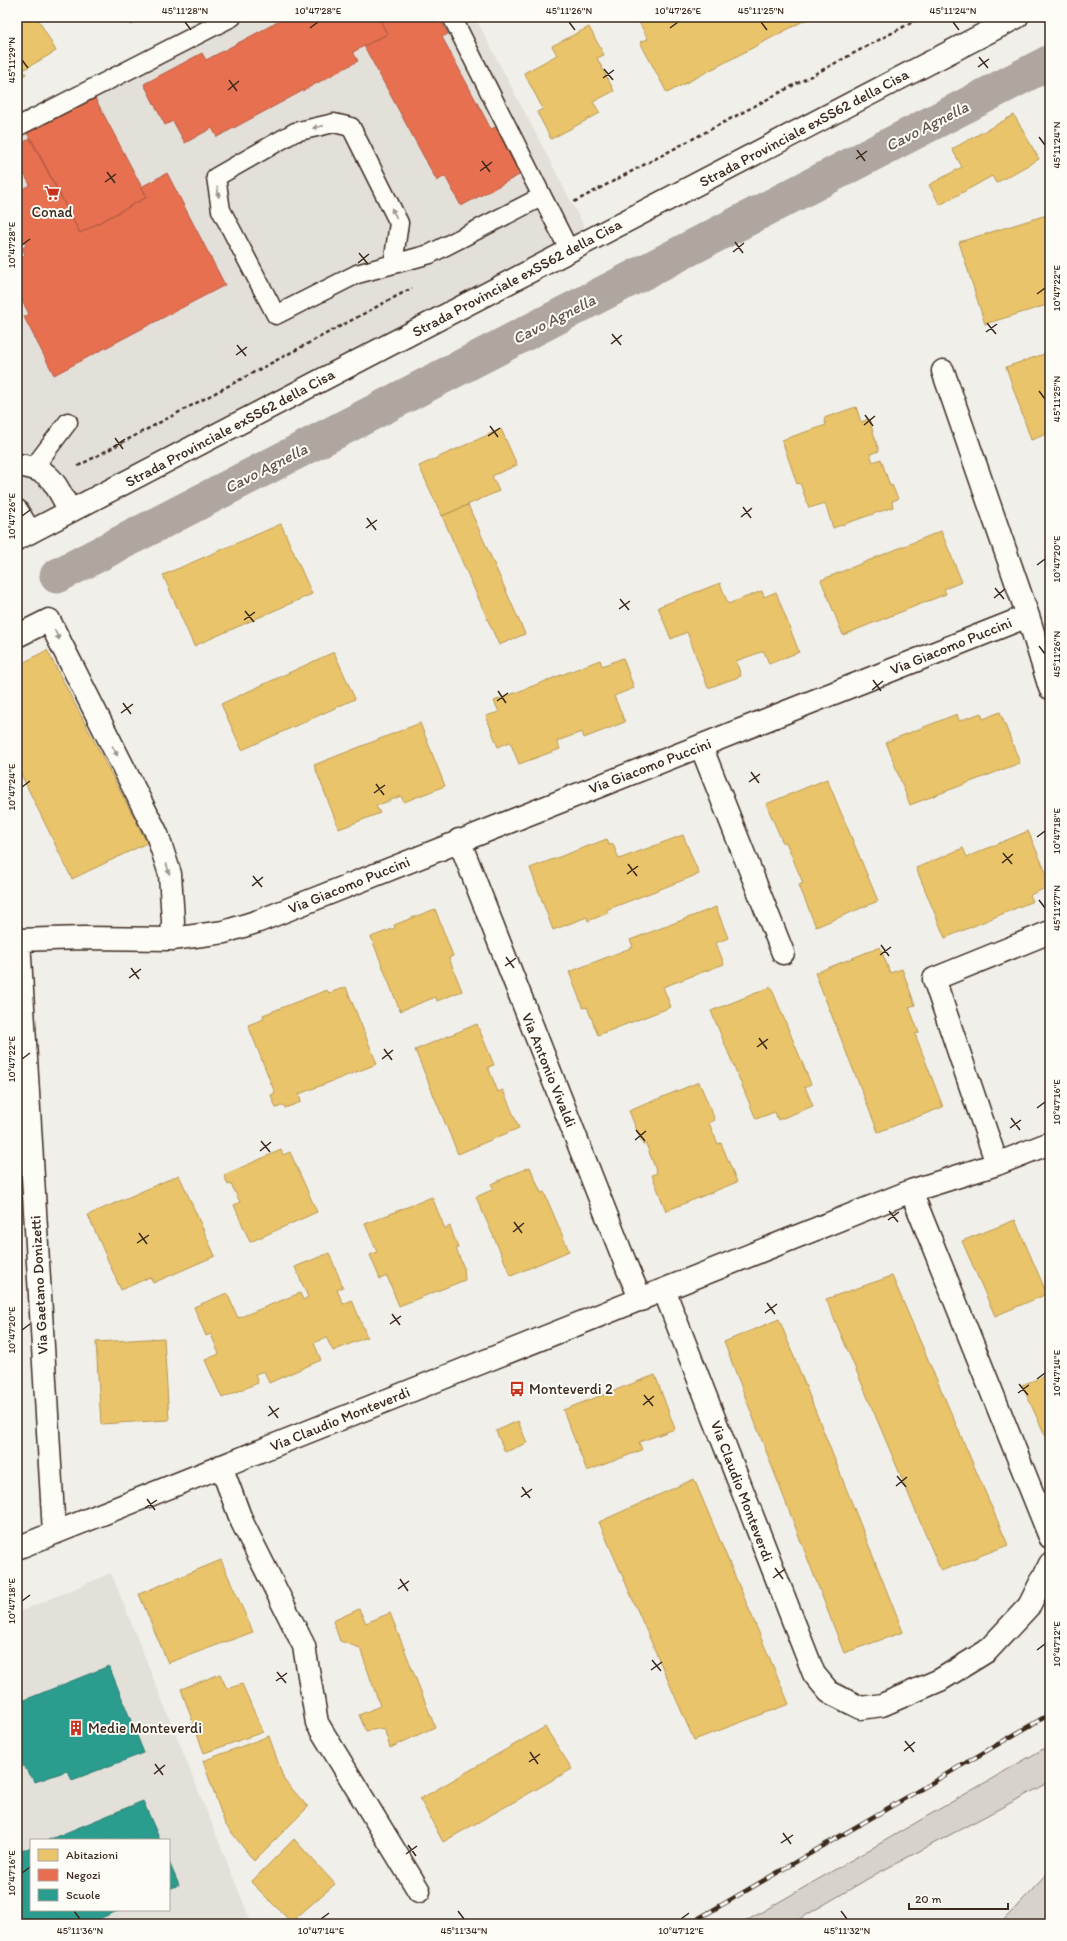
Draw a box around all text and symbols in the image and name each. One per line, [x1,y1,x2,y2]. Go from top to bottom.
text: 45°11'28"N [162,4,208,17]
text: 10°47'28"E [295,4,342,17]
text: 45°11'26"N [546,4,592,17]
text: 10°47'26"E [655,4,702,17]
text: 45°11'25"N [738,4,784,17]
text: 45°11'24"N [929,4,977,17]
text: 45°11'29"N [5,37,18,83]
street label: Strada Provinciale exSS62 della Cisa [696,65,912,191]
water label: Cavo Agnella [882,97,972,155]
text: 45°11'24"N [1050,121,1063,169]
one-way arrow [312,124,324,130]
supermarket icon: Conad [43,184,61,202]
one-way arrow [215,186,221,198]
place label: Conad [31,203,73,221]
one-way arrow [391,207,397,218]
street label: Strada Provinciale exSS62 della Cisa [409,215,625,341]
text: 10°47'28"E [5,221,18,268]
text: 10°47'22"E [1050,264,1063,311]
water label: Cavo Agnella [509,290,599,348]
street label: Strada Provinciale exSS62 della Cisa [122,365,338,491]
text: 45°11'25"N [1050,376,1063,422]
water label: Cavo Agnella [221,439,311,497]
text: 10°47'26"E [5,492,18,539]
text: 10°47'20"E [1050,535,1063,583]
street label: Via Giacomo Puccini [887,613,1015,679]
one-way arrow [54,629,60,640]
text: 45°11'26"N [1050,631,1063,677]
street label: Via Giacomo Puccini [586,734,714,798]
one-way arrow [112,745,118,757]
text: 10°47'24"E [5,763,18,811]
text: 10°47'18"E [1050,808,1063,854]
street label: Via Giacomo Puccini [285,852,413,918]
one-way arrow [165,863,171,875]
text: 45°11'27"N [1050,885,1063,931]
street label: Via Antonio Vivaldi [518,1010,580,1130]
text: 10°47'22"E [5,1035,18,1082]
text: 10°47'16"E [1050,1079,1063,1125]
street label: Via Gaetano Donizetti [26,1215,52,1355]
text: 10°47'20"E [5,1306,18,1354]
text: 10°47'14"E [1050,1349,1063,1396]
bus stop icon: Monteverdi 2 [508,1380,526,1398]
place label: Monteverdi 2 [529,1380,613,1398]
street label: Via Claudio Monteverdi [267,1383,413,1455]
street label: Via Claudio Monteverdi [707,1418,777,1564]
text: 10°47'18"E [5,1578,18,1624]
text: 10°47'12"E [1050,1621,1063,1667]
building icon: Medie Monteverdi [67,1719,85,1737]
place label: Medie Monteverdi [88,1719,202,1737]
legend [30,1839,170,1911]
text: Abitazioni [66,1848,118,1862]
text: 10°47'16"E [5,1850,18,1896]
text: Negozi [66,1868,101,1882]
scale bar [909,1885,1008,1911]
text: Scuole [66,1888,101,1902]
text: 20 m [915,1892,942,1906]
text: 45°11'36"N [57,1924,103,1937]
text: 10°47'14"E [298,1924,345,1937]
text: 45°11'34"N [440,1924,488,1937]
text: 10°47'12"E [658,1924,704,1937]
text: 45°11'32"N [824,1924,870,1937]

